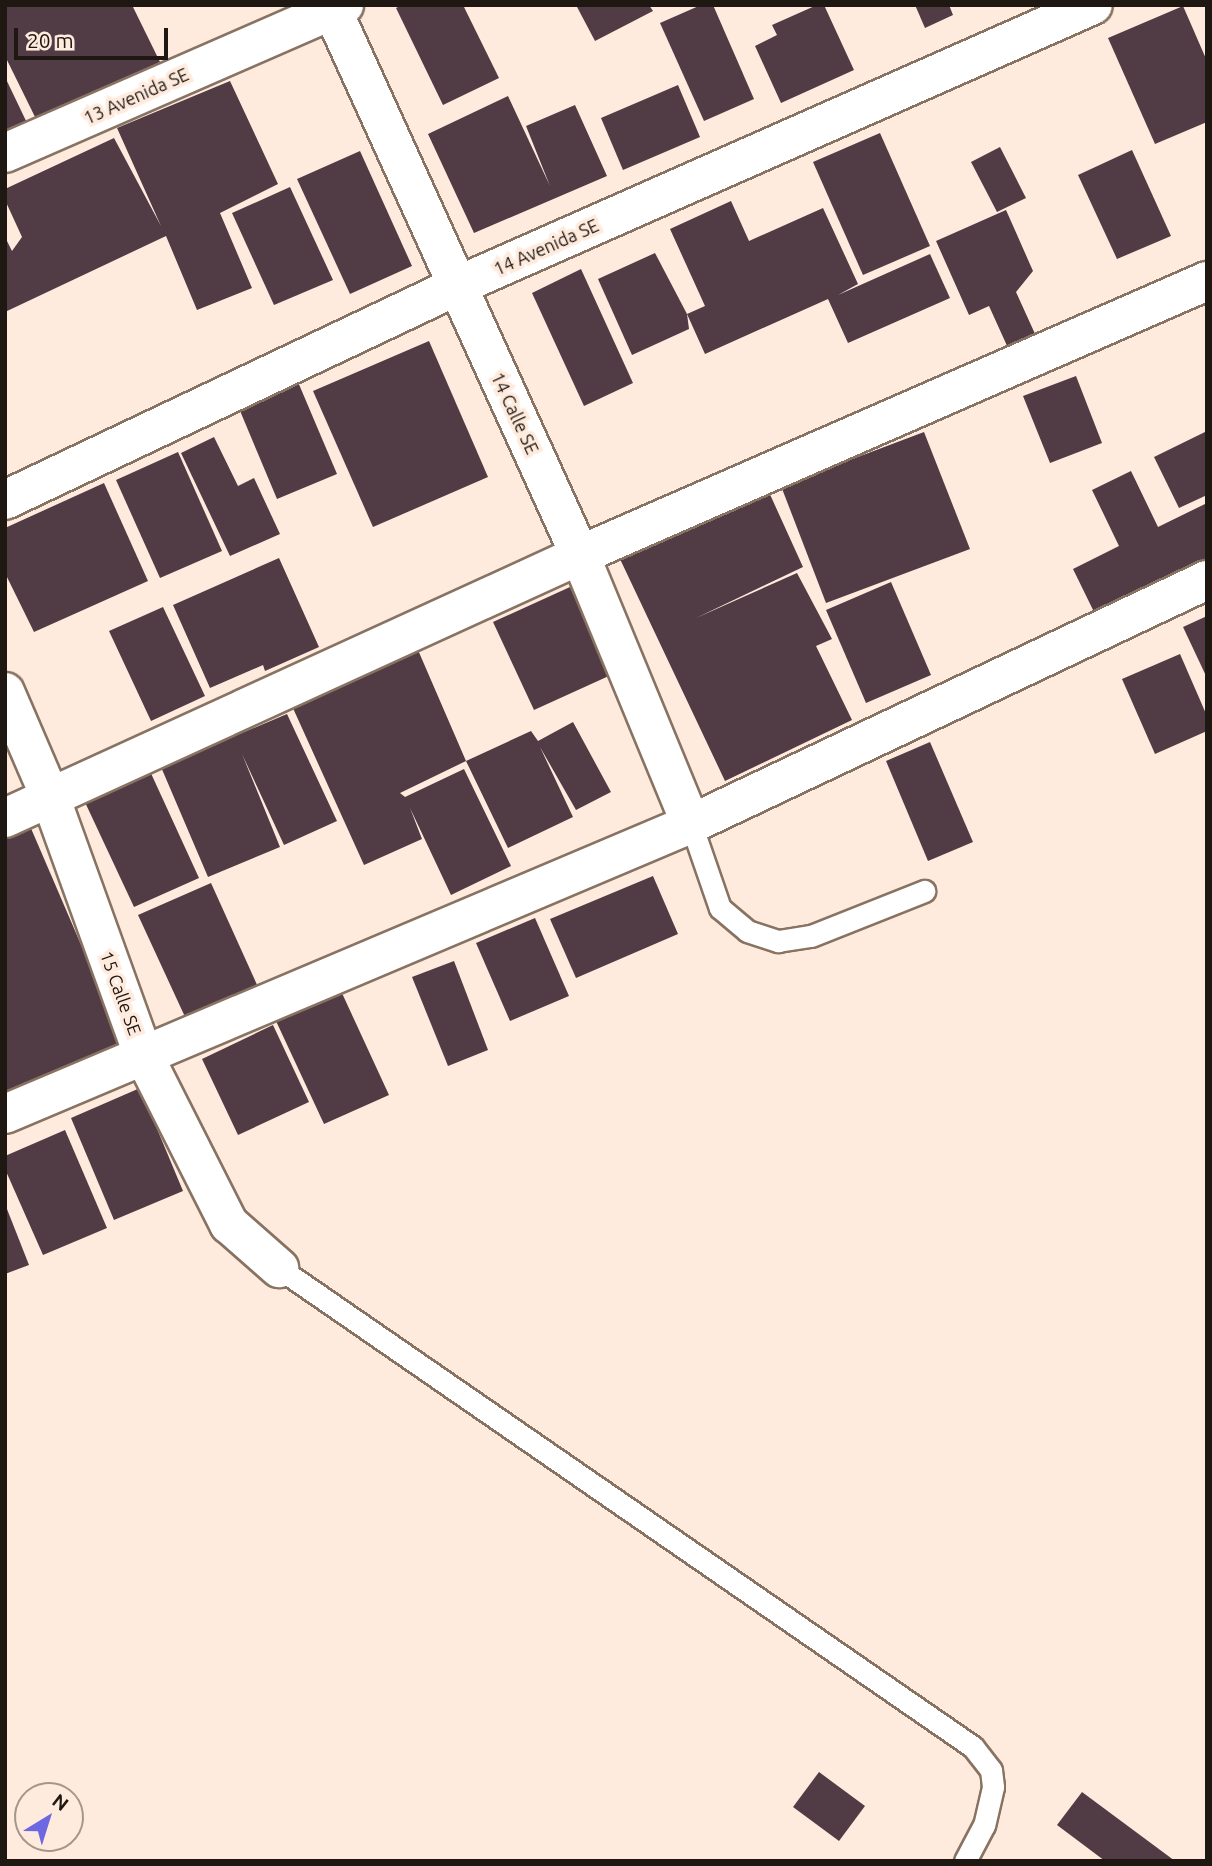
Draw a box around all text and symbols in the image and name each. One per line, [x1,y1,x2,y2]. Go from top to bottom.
scale bar [18,14,172,58]
text: 20 m [27,28,74,52]
street label: 13 Avenida SE [80,63,192,129]
street label: 14 Avenida SE [490,214,602,280]
street label: 14 Calle SE [487,369,543,457]
street label: 15 Calle SE [96,948,146,1038]
north arrow [14,1782,84,1852]
text: N [48,1789,73,1815]

